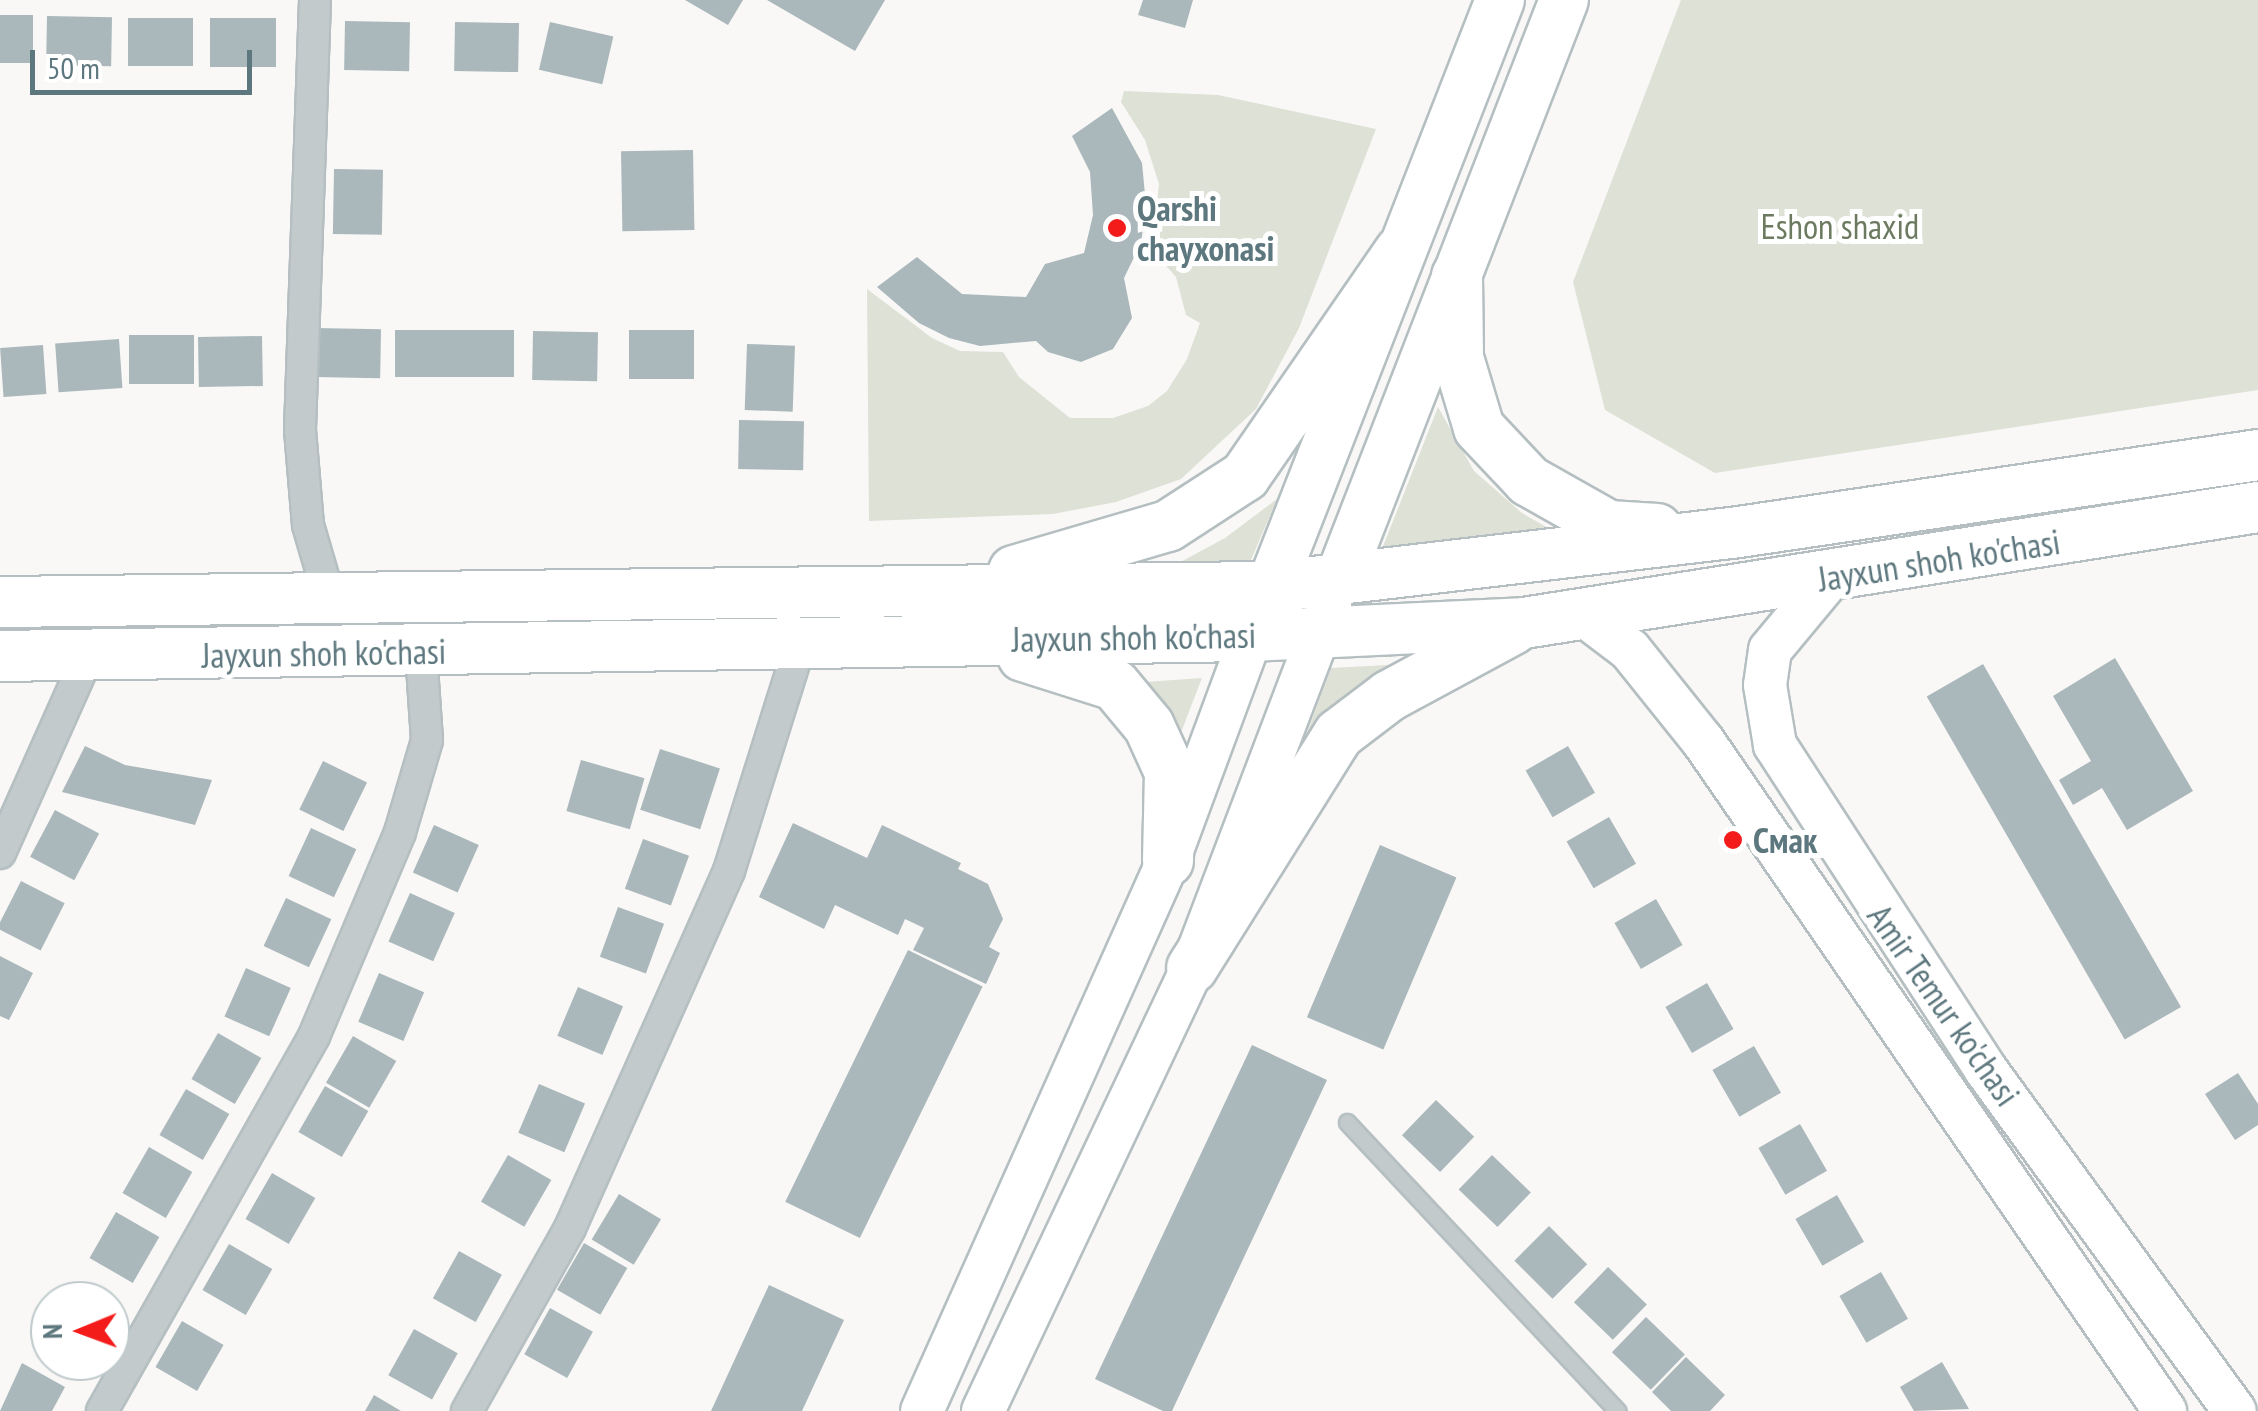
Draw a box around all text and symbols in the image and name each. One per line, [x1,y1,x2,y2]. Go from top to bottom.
scale bar [35,30,258,92]
text: 50 m [47,48,100,87]
place label: Qarshi chayxonasi [1137,187,1274,269]
park label: Eshon shaxid [1761,205,1919,247]
marker: Qarshi chayxonasi [1106,217,1128,239]
street label: Jayxun shoh ko'chasi [1815,520,2063,600]
street label: Jayxun shoh ko'chasi [1011,614,1257,660]
street label: Jayxun shoh ko'chasi [201,630,447,676]
place label: Смак [1753,819,1817,861]
marker: Смак [1722,829,1744,851]
street label: Amir Temur ko'chasi [1859,896,2029,1114]
north arrow [30,1281,130,1381]
text: N [33,1324,70,1339]

